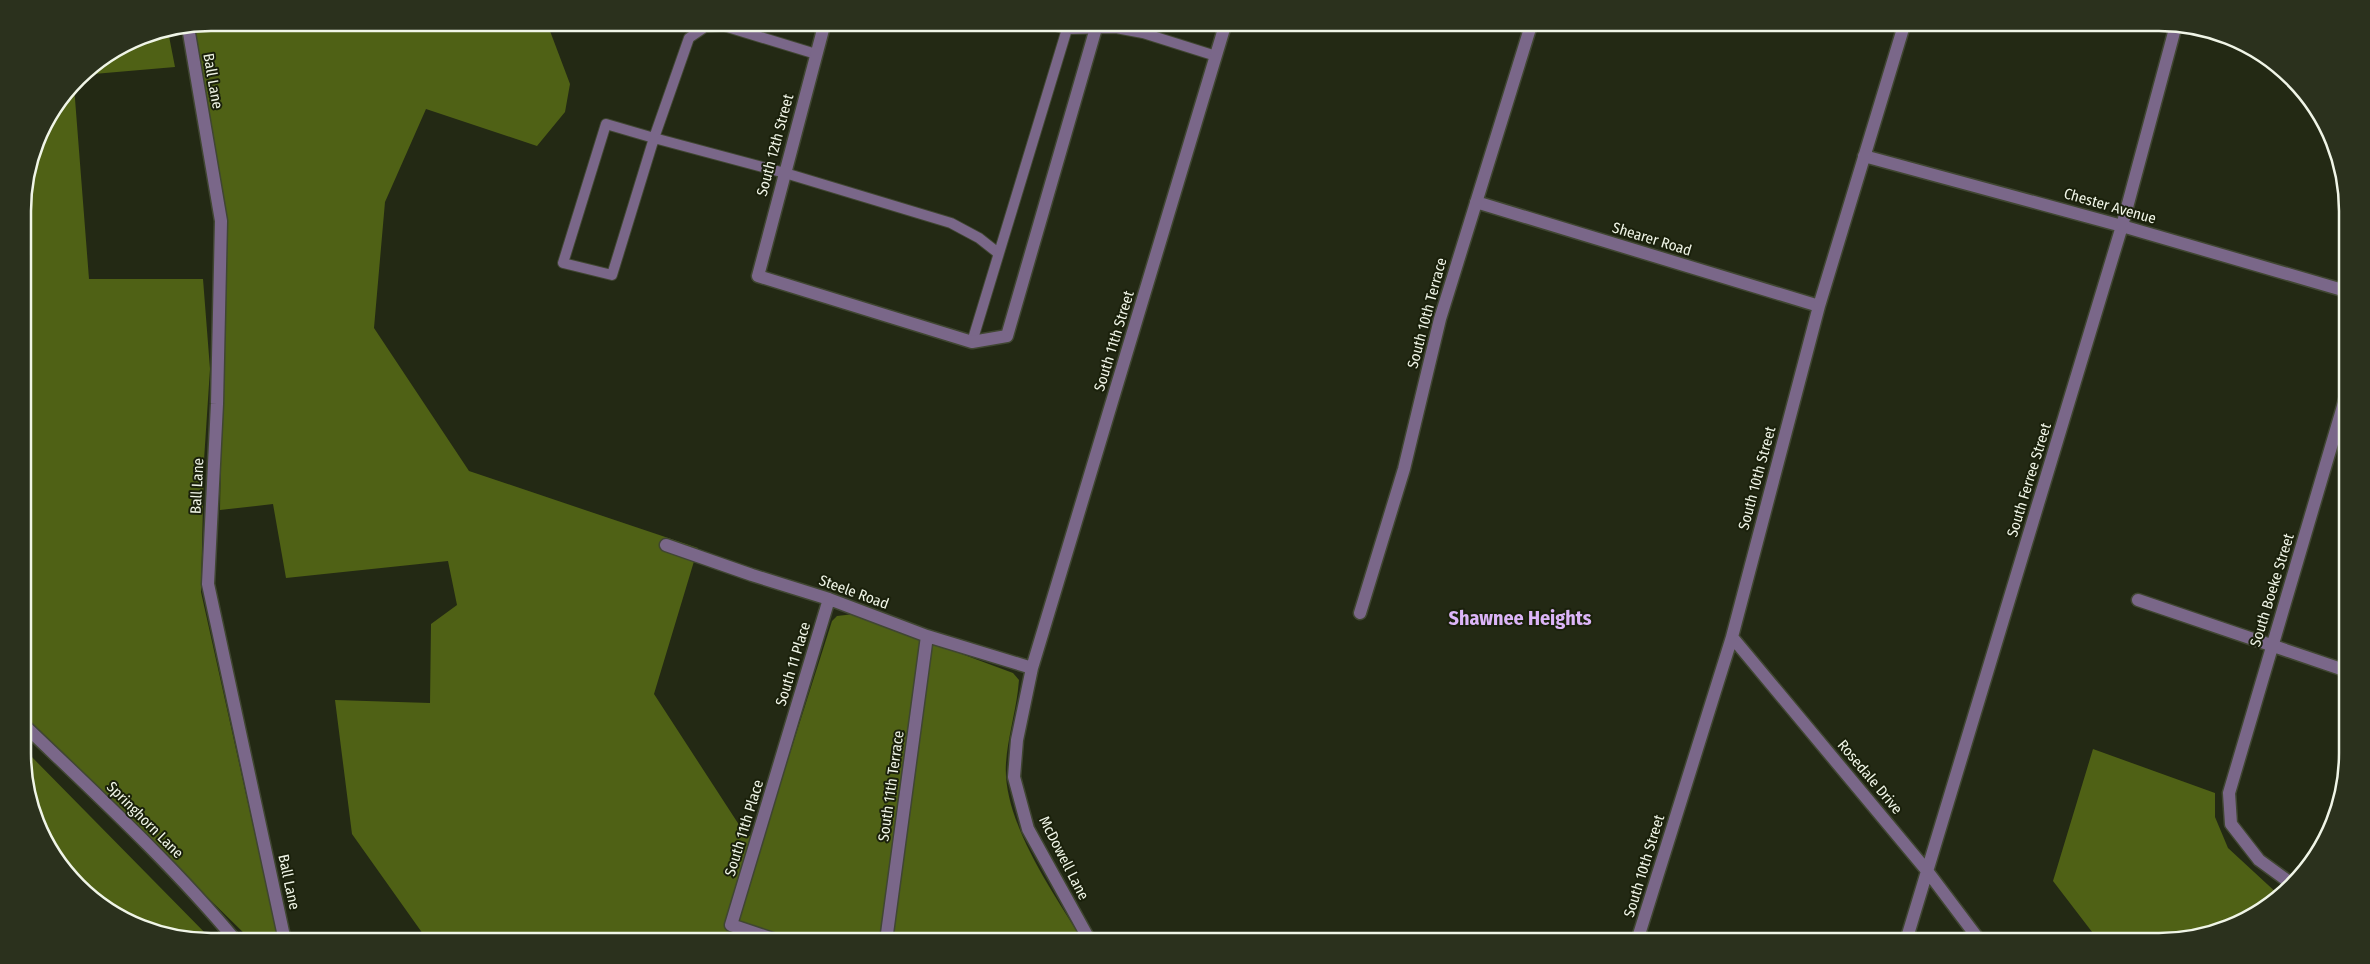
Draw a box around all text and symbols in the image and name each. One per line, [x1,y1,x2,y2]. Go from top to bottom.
street label: Ball Lane [199,52,227,110]
street label: South 12th Street [753,92,797,198]
street label: Chester Avenue [2062,184,2158,228]
street label: Shearer Road [1610,218,1694,260]
street label: South 10th Terrace [1404,256,1450,370]
street label: South 11th Street [1090,288,1138,393]
street label: South Ferree Street [2003,421,2055,539]
street label: South 10th Street [1735,424,1779,532]
street label: Ball Lane [187,458,207,514]
street label: South Boeke Street [2246,531,2298,649]
street label: Steele Road [817,571,891,613]
district label: Shawnee Heights [1449,606,1592,630]
street label: South 11 Place [772,620,814,708]
street label: South 11th Terrace [874,729,908,843]
street label: Rosedale Drive [1834,736,1906,818]
street label: Springhorn Lane [103,778,187,862]
street label: South 11th Place [721,778,767,878]
street label: South 10th Street [1620,812,1668,920]
street label: McDowell Lane [1035,813,1093,903]
street label: Ball Lane [274,853,304,911]

